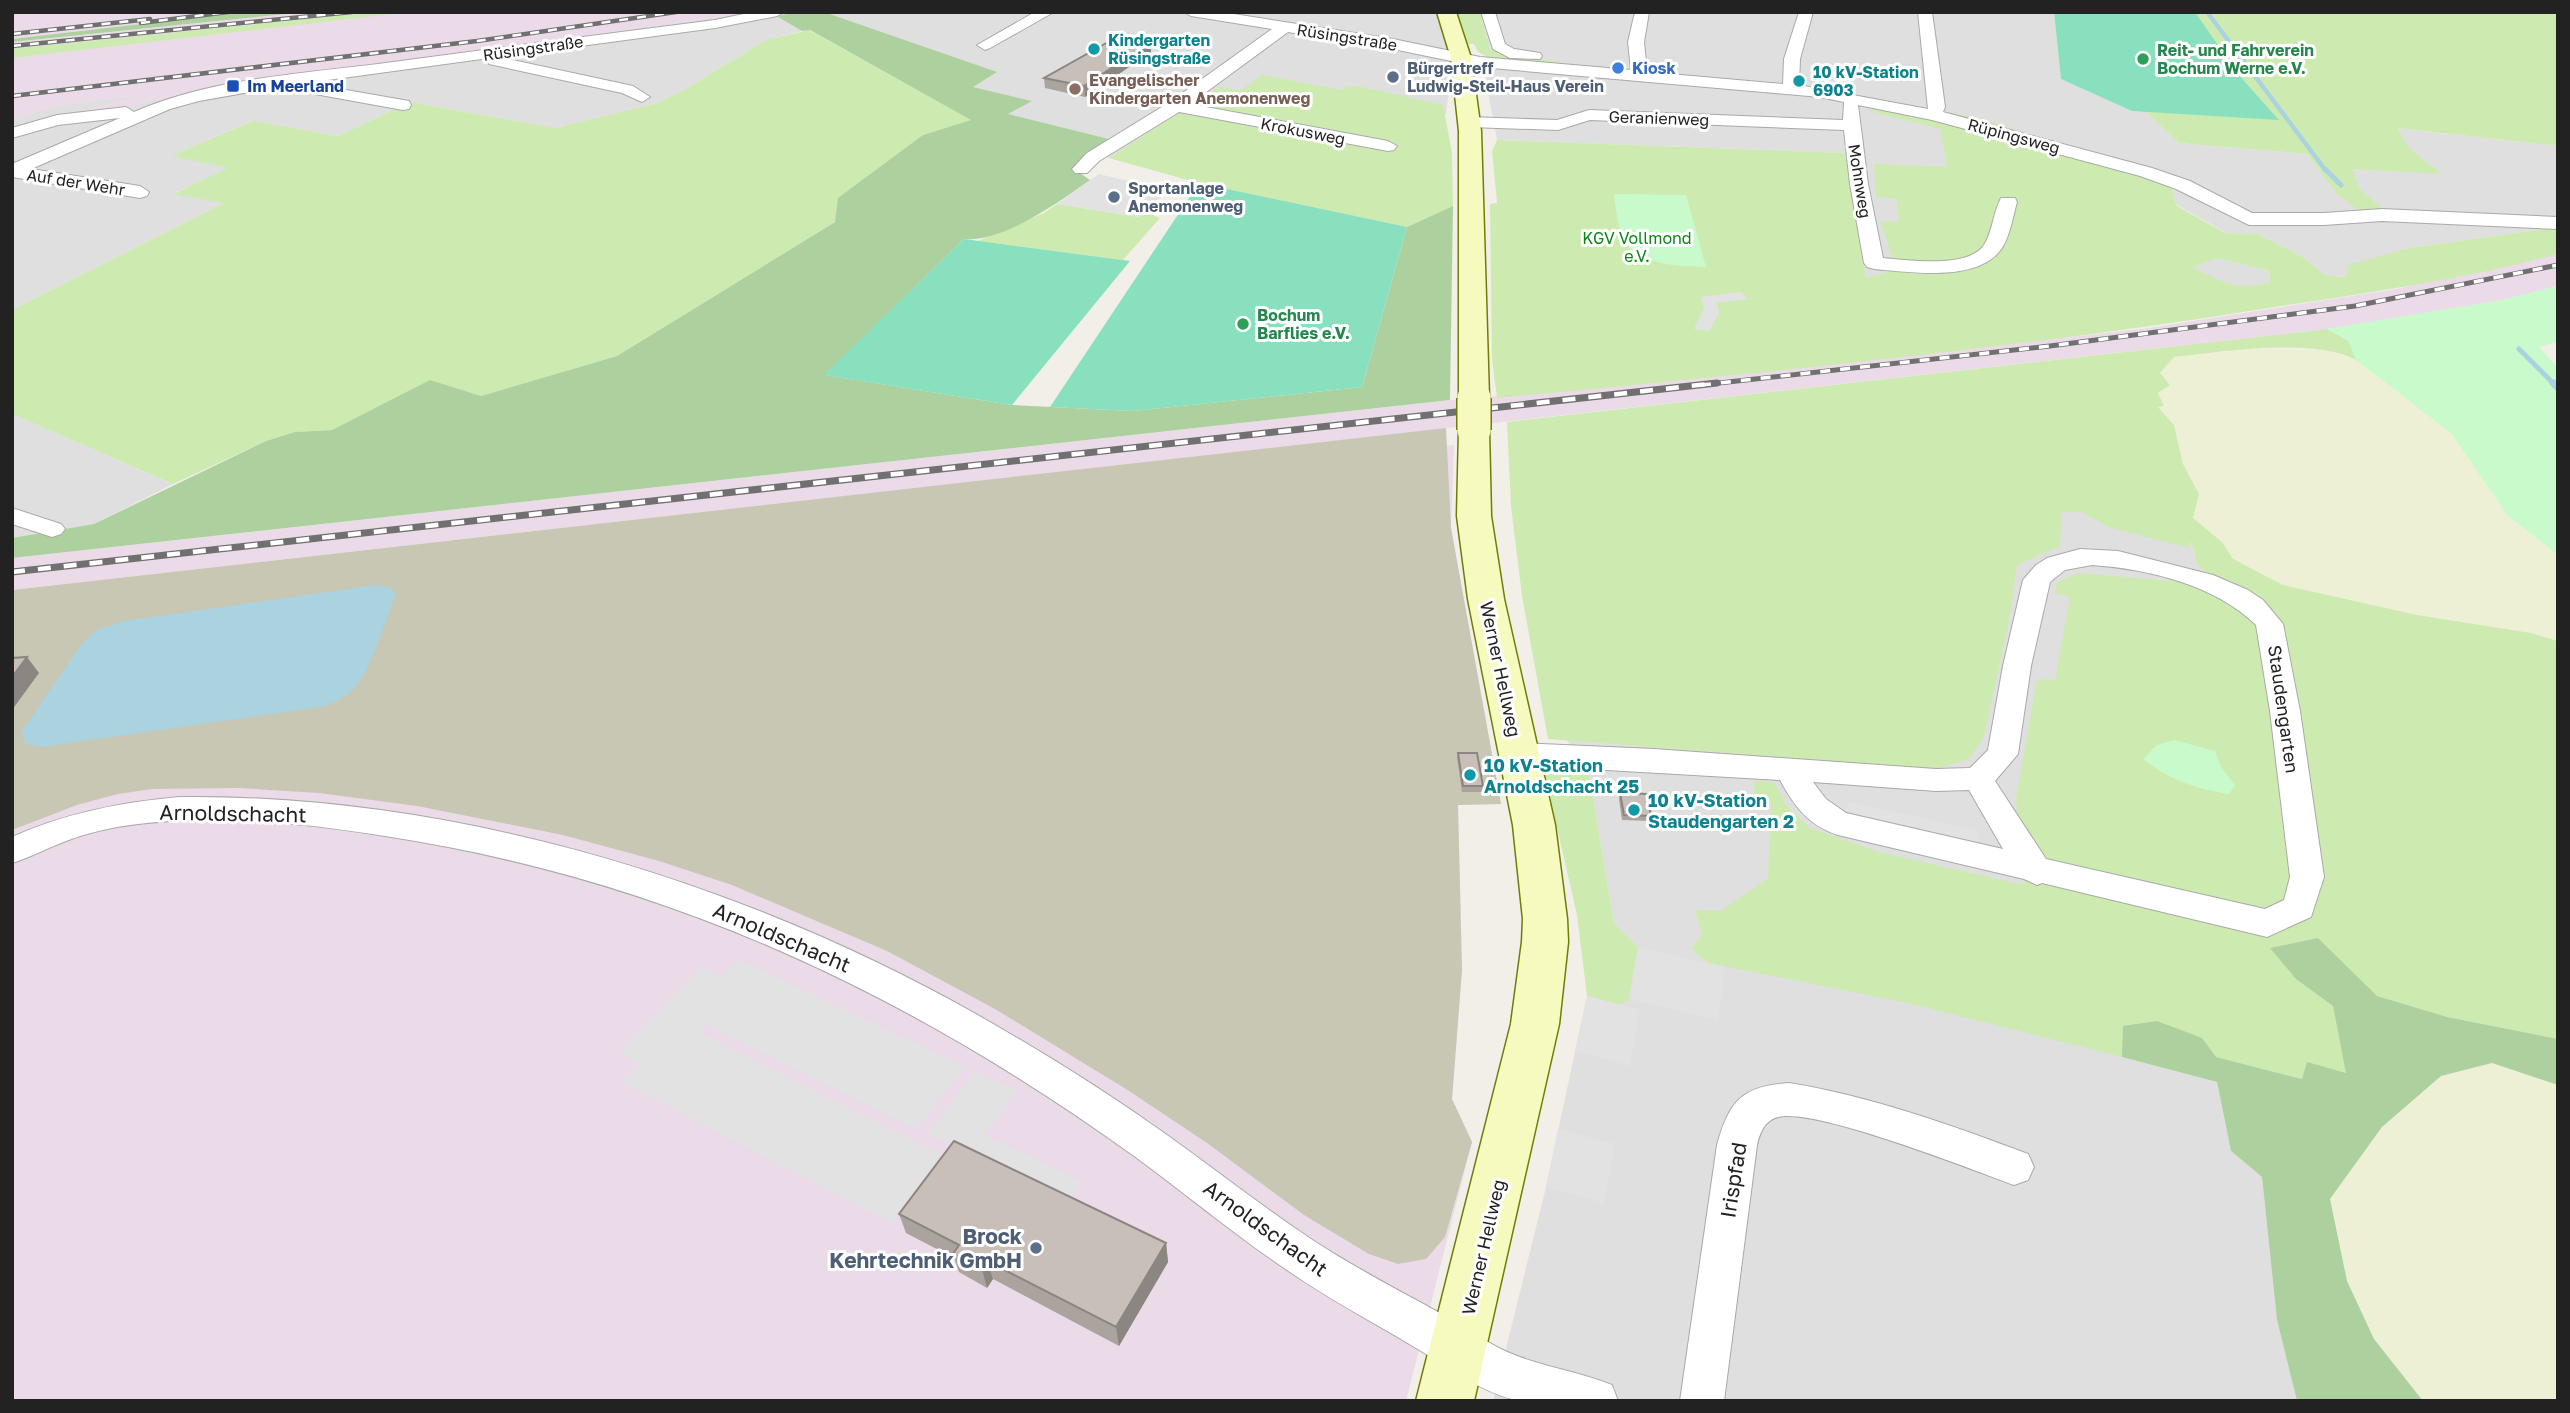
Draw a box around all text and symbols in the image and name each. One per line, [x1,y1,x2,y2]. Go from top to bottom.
street label: Rüsingstraße [1295,19,1399,55]
place label: Kindergarten Rüsingstraße [1108,30,1211,68]
street label: Rüsingstraße [481,31,585,65]
place label: Reit- und Fahrverein Bochum Werne e.V. [2157,40,2314,78]
marker: Kindergarten Rüsingstraße [1086,41,1102,57]
marker: Reit- und Fahrverein Bochum Werne e.V. [2135,51,2151,67]
place label: Bürgertreff Ludwig-Steil-Haus Verein [1407,58,1604,96]
place label: Kiosk [1632,58,1677,78]
marker: Kiosk [1610,60,1626,76]
place label: 10 kV-Station 6903 [1813,62,1919,100]
marker: Bürgertreff Ludwig-Steil-Haus Verein [1385,69,1401,85]
place label: Evangelischer Kindergarten Anemonenweg [1089,70,1311,108]
marker: 10 kV-Station 6903 [1791,73,1807,89]
place label: Im Meerland [247,76,344,96]
marker: Im Meerland [225,78,241,94]
marker: Evangelischer Kindergarten Anemonenweg [1067,81,1083,97]
street label: Geranienweg [1608,106,1710,130]
street label: Krokusweg [1259,113,1347,149]
street label: Rüpingsweg [1966,114,2062,158]
street label: Mohnweg [1844,142,1876,220]
street label: Auf der Wehr [25,164,127,200]
place label: Sportanlage Anemonenweg [1128,178,1243,216]
marker: Sportanlage Anemonenweg [1106,189,1122,205]
park label: KGV Vollmond e.V. [1582,228,1692,266]
place label: Bochum Barflies e.V. [1257,305,1350,343]
marker: Bochum Barflies e.V. [1235,316,1251,332]
street label: Werner Hellweg [1476,599,1526,739]
street label: Staudengarten [2264,643,2304,775]
place label: 10 kV-Station Arnoldschacht 25 [1484,754,1639,797]
marker: 10 kV-Station Arnoldschacht 25 [1462,767,1478,783]
place label: 10 kV-Station Staudengarten 2 [1648,789,1794,832]
street label: Arnoldschacht [159,799,307,827]
marker: 10 kV-Station Staudengarten 2 [1626,802,1642,818]
street label: Arnoldschacht [709,896,855,978]
street label: Irispfad [1714,1140,1752,1220]
street label: Arnoldschacht [1199,1174,1333,1282]
street label: Werner Hellweg [1457,1177,1509,1317]
place label: Brock Kehrtechnik GmbH [829,1223,1022,1273]
marker: Brock Kehrtechnik GmbH [1028,1240,1044,1256]

